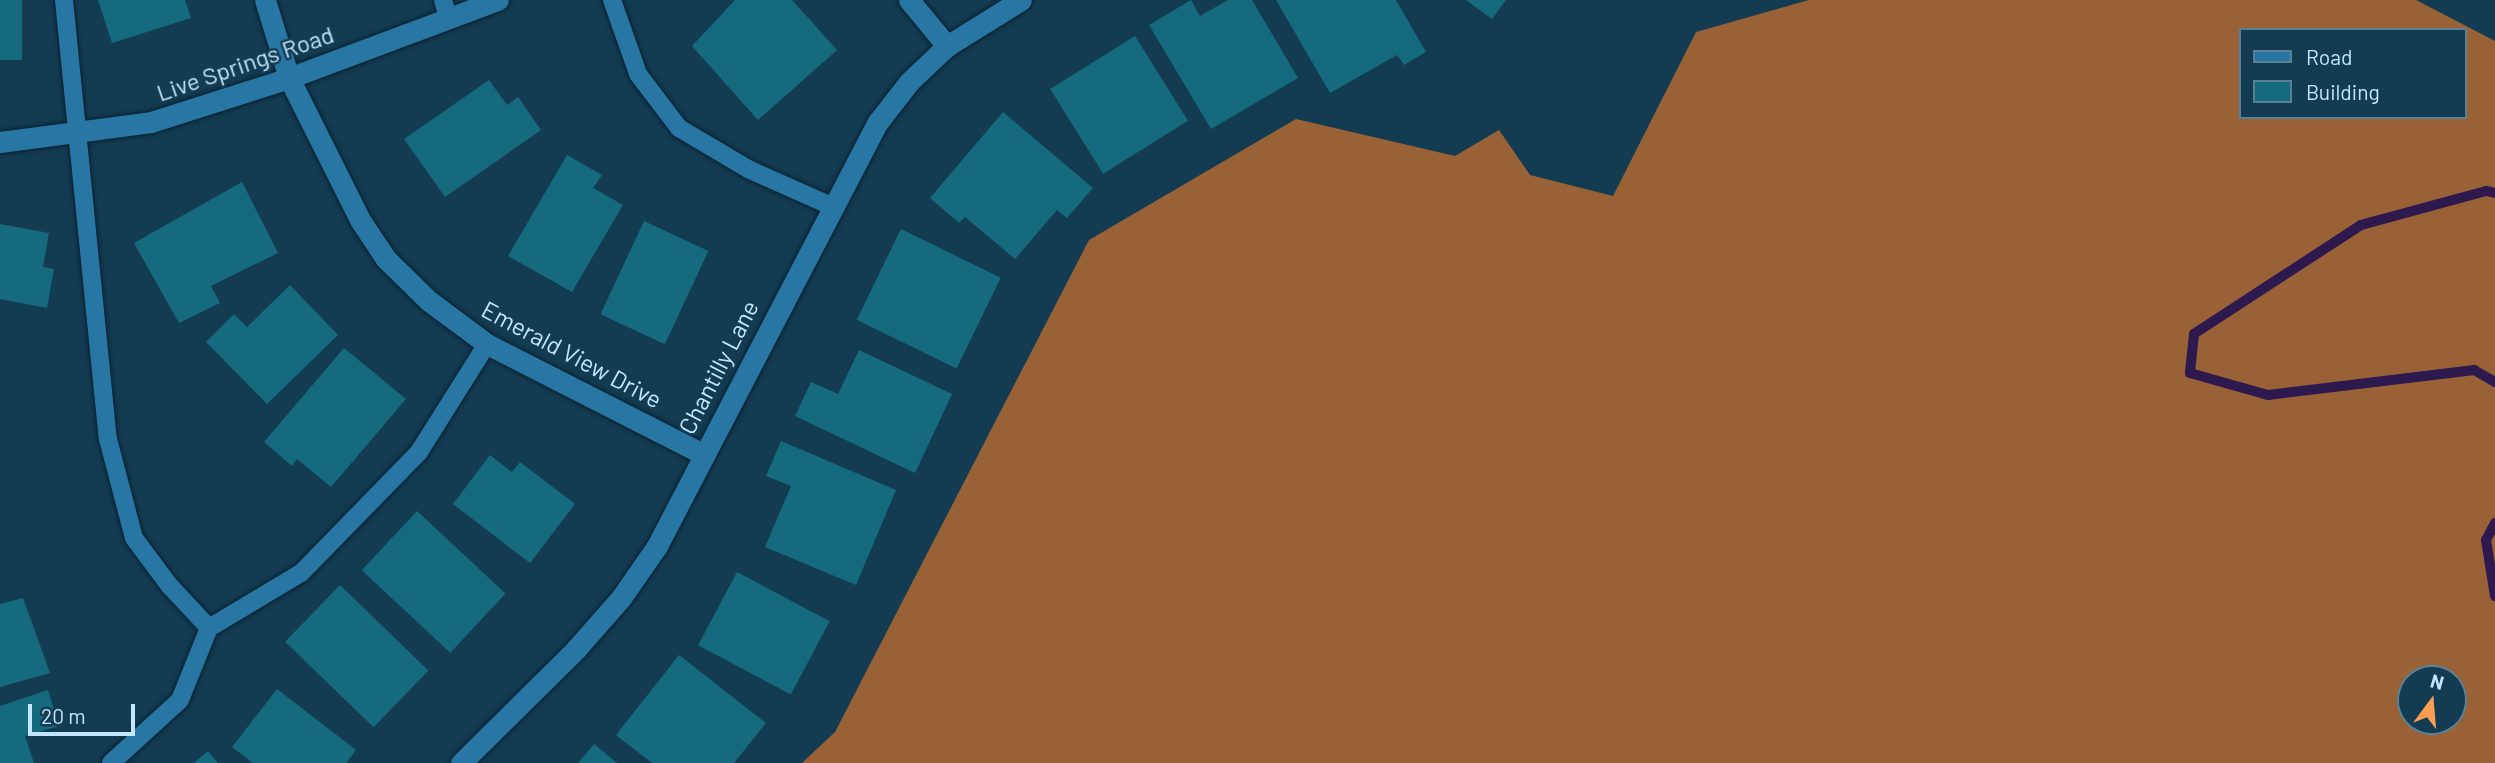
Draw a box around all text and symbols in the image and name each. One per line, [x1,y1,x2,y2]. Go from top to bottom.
street label: Live Springs Road [153,19,337,107]
legend [2240,28,2467,119]
text: Road [2306,44,2352,69]
text: Building [2306,79,2380,104]
street label: Emerald View Drive [477,294,667,414]
street label: Chantilly Lane [672,295,764,439]
north arrow [2397,665,2467,735]
text: N [2428,668,2447,694]
scale bar [32,690,138,734]
text: 20 m [41,703,86,728]

